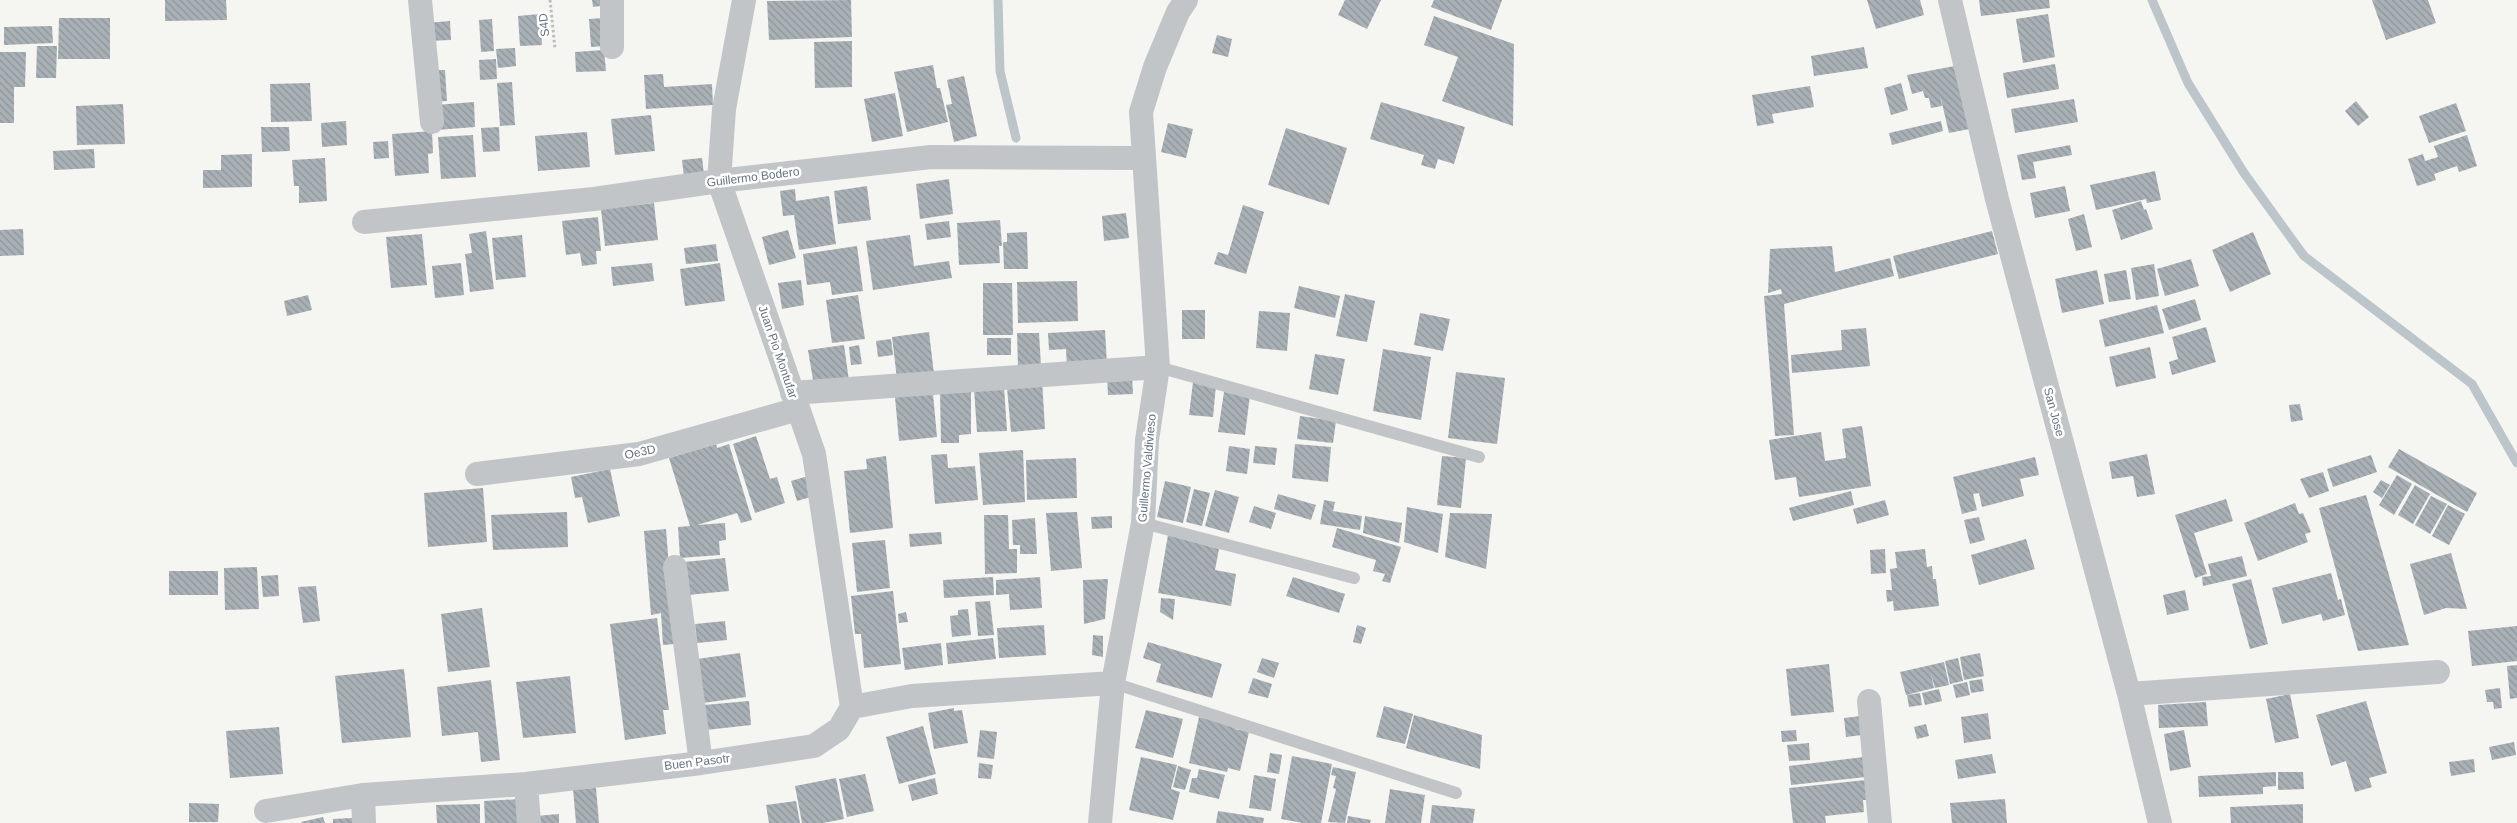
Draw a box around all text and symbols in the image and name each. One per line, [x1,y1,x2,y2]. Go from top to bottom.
street label: S4D [536,12,552,37]
street label: Guillermo Bodero [706,164,801,190]
street label: Juan Pio Montufar [756,304,800,400]
street label: San Jose [2041,386,2067,438]
street label: Guillermo Valdivieso [1135,413,1159,523]
street label: Oe3D [623,442,657,462]
street label: Buen Pasotr [663,751,731,773]

